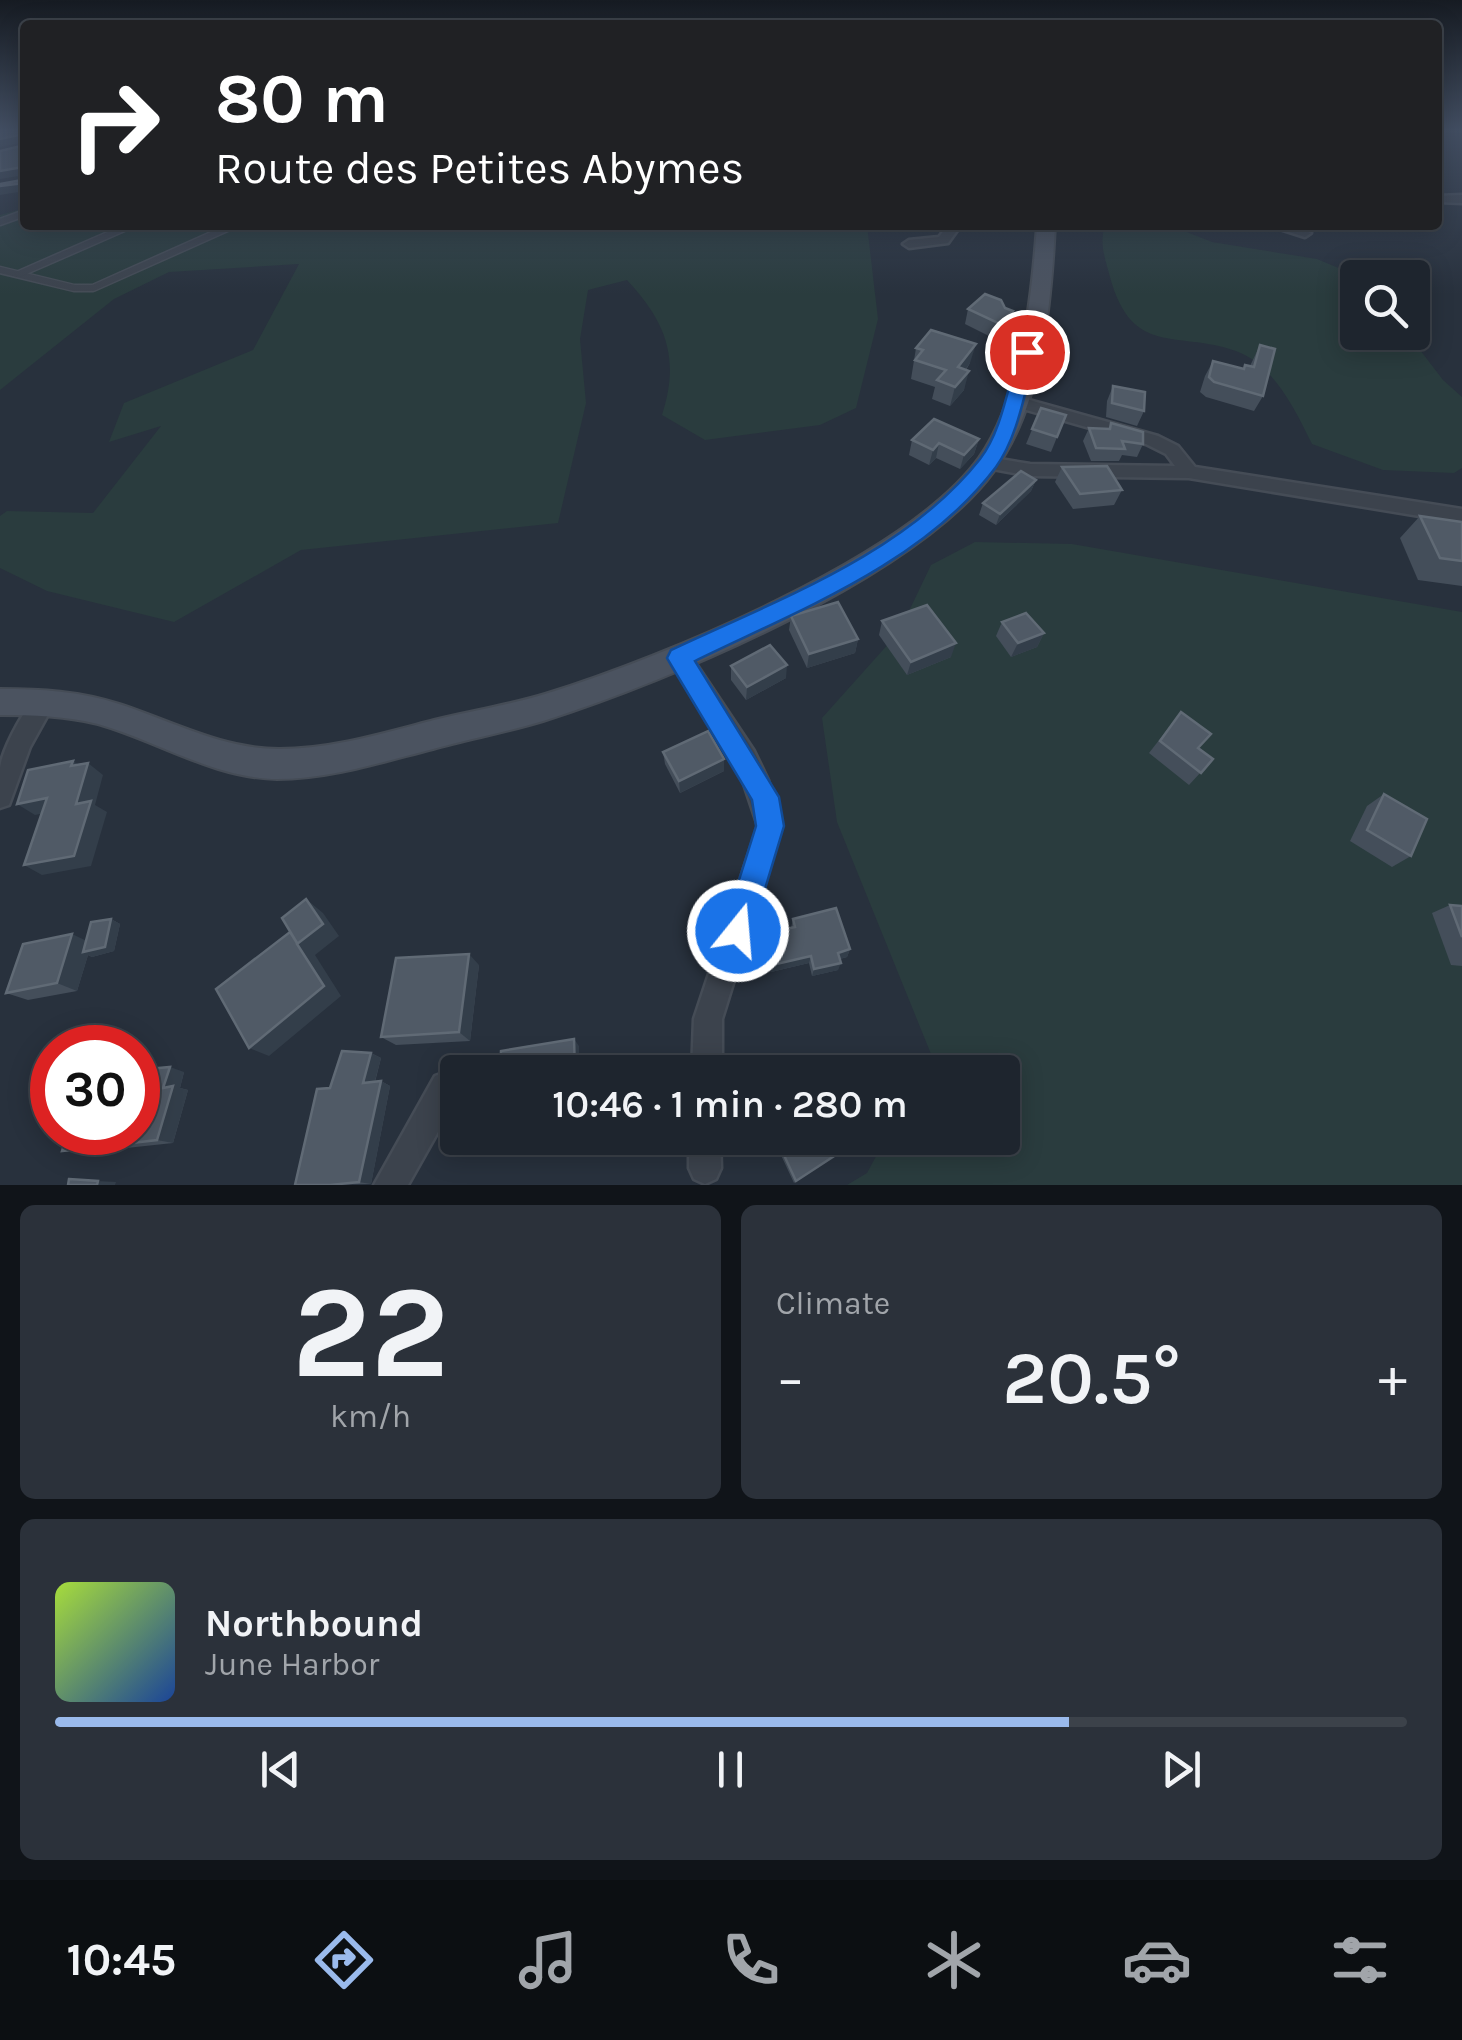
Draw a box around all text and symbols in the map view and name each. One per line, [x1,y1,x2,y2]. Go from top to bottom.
text: 80 m [215,58,389,140]
icon: right [50,60,180,190]
text: Route des Petites Abymes [215,142,744,194]
map controls [1340,260,1430,350]
button: search [1340,260,1430,350]
pin [985,310,1070,395]
icon: arrive [1000,325,1055,380]
position arrow [686,879,790,983]
speed limit sign: 30 [30,1025,160,1155]
text: 10:46 · 1 min · 280 m [552,1082,908,1127]
text: 22 [292,1257,449,1409]
text: Climate [776,1285,890,1322]
text: 20.5° [1002,1334,1181,1422]
text: − [776,1346,805,1410]
text: + [1378,1346,1407,1410]
text: km/h [330,1398,411,1435]
text: Northbound [205,1601,423,1646]
text: June Harbor [205,1646,379,1683]
icon: previous [253,1742,308,1797]
icon: pause [703,1742,758,1797]
icon: next [1154,1742,1209,1797]
icon: directions [309,1925,379,1995]
icon: music [513,1925,583,1995]
icon: phone [716,1925,786,1995]
icon: climate [919,1925,989,1995]
icon: car [1122,1925,1192,1995]
icon: filters [1325,1925,1395,1995]
text: 10:45 [67,1934,176,1986]

